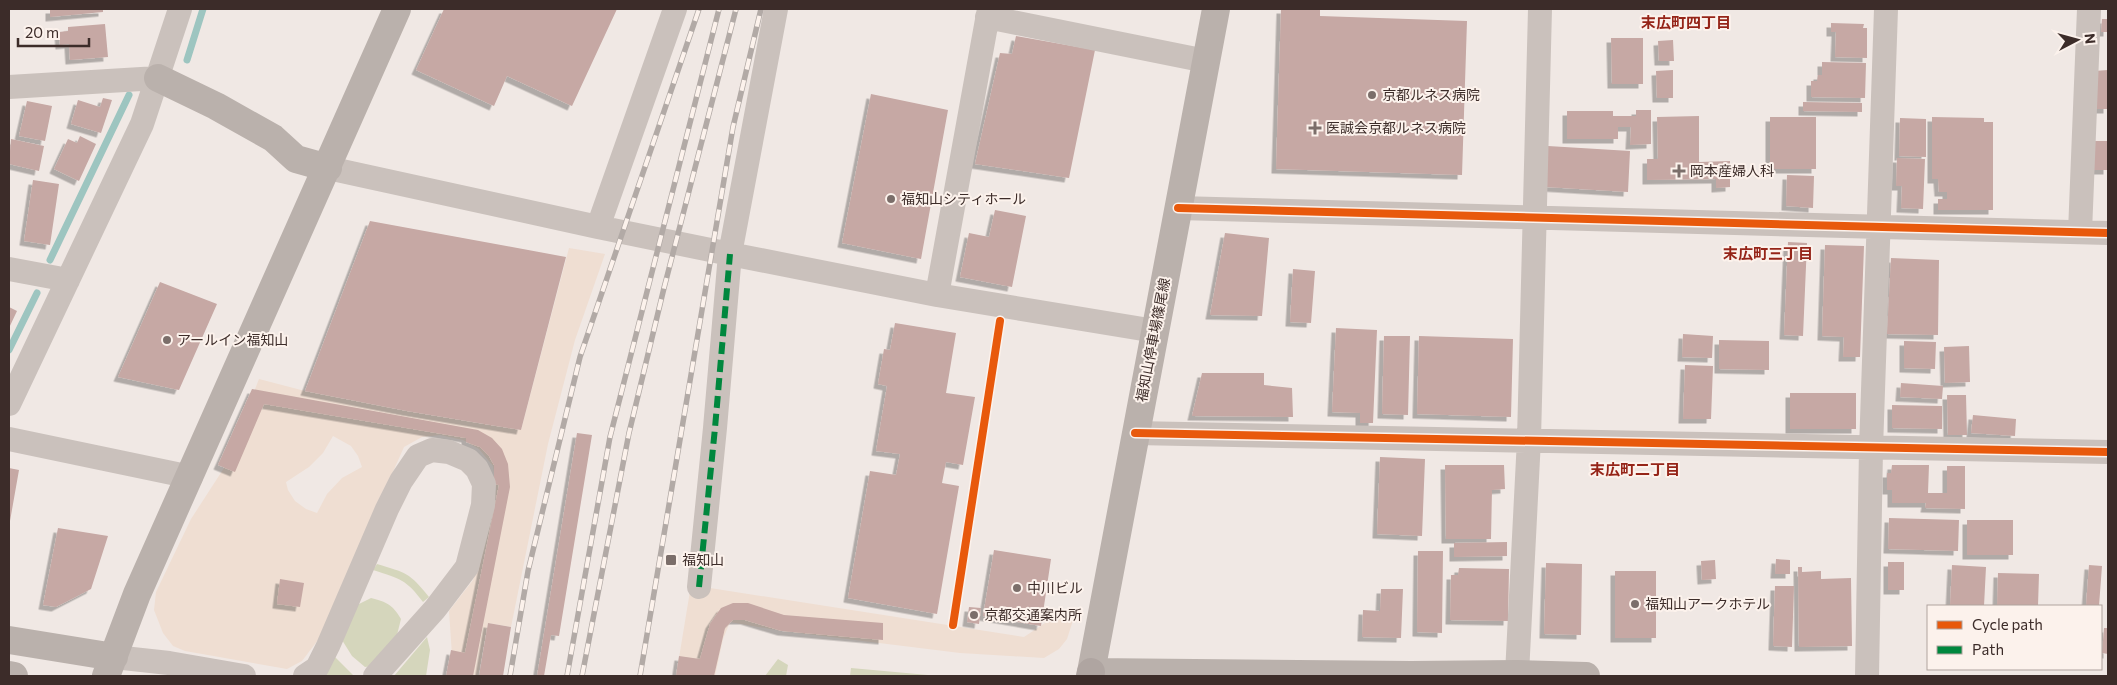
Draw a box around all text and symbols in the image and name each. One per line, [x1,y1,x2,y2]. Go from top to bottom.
district label: 末広町四丁目 [1641,13,1731,31]
scale bar [18,15,89,47]
north arrow [2052,15,2102,65]
text: 20 m [25,23,59,41]
text: N [2081,32,2099,45]
place label: 京都ルネス病院 [1382,86,1480,103]
marker: 京都ルネス病院 [1366,89,1378,101]
place label: 医誠会京都ルネス病院 [1326,119,1466,136]
marker: 医誠会京都ルネス病院 [1308,121,1322,135]
place label: 岡本産婦人科 [1690,162,1774,179]
marker: 岡本産婦人科 [1672,164,1686,178]
place label: 福知山シティホール [901,190,1026,207]
marker: 福知山シティホール [885,193,897,205]
district label: 末広町三丁目 [1723,244,1813,262]
street label: 福知山停車場篠尾線 [1132,276,1173,403]
place label: アールイン福知山 [177,331,288,348]
marker: アールイン福知山 [161,334,173,346]
district label: 末広町二丁目 [1590,460,1680,478]
place label: 福知山 [682,551,724,568]
marker: 福知山 [664,553,678,567]
place label: 中川ビル [1027,579,1083,596]
marker: 中川ビル [1011,582,1023,594]
place label: 福知山アークホテル [1645,595,1770,612]
marker: 福知山アークホテル [1629,598,1641,610]
legend [1927,605,2102,670]
place label: 京都交通案内所 [984,606,1082,623]
marker: 京都交通案内所 [968,609,980,621]
text: Cycle path [1972,615,2043,633]
text: Path [1972,640,2004,658]

